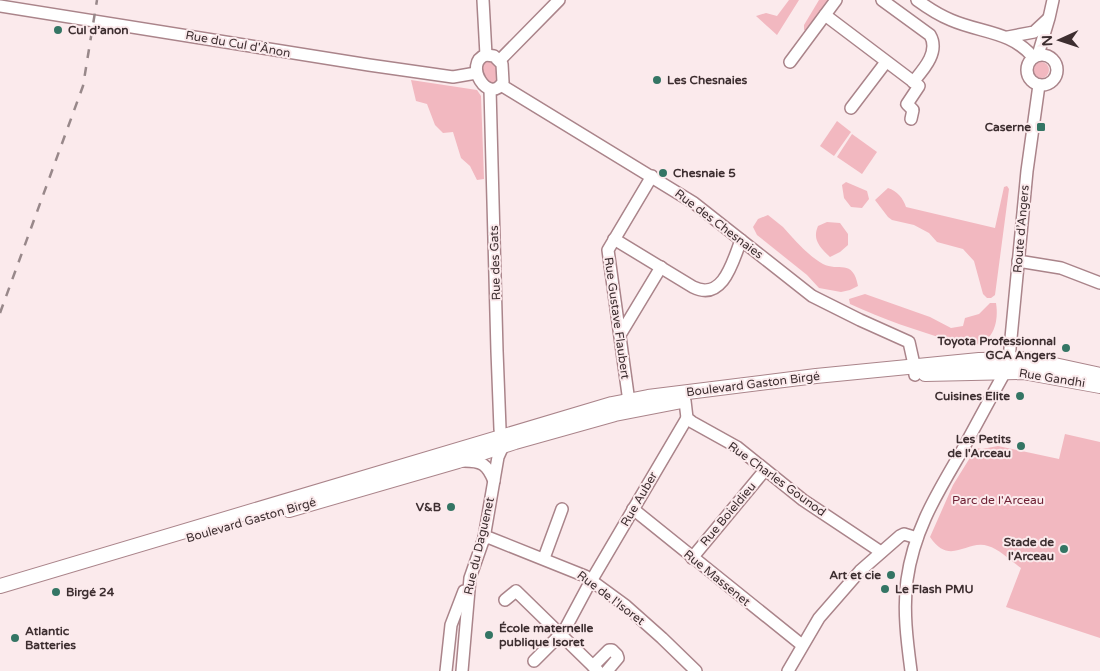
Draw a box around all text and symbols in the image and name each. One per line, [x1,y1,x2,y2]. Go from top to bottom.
north arrow [1035,15,1085,65]
place label: Cul d’anon [68,23,129,37]
marker: Cul d’anon [52,24,64,36]
street label: Rue du Cul d'Ânon [184,28,292,60]
text: N [1039,35,1056,47]
place label: Les Chesnaies [667,73,748,87]
marker: Les Chesnaies [651,74,663,86]
place label: Caserne [985,120,1031,134]
marker: Caserne [1035,121,1047,133]
place label: Chesnaie 5 [673,166,736,180]
marker: Chesnaie 5 [657,167,669,179]
street label: Route d’Angers [1010,184,1032,274]
street label: Rue des Chesnaies [672,186,766,262]
street label: Rue des Gats [487,225,503,301]
street label: Rue Gustave Flaubert [602,256,633,380]
place label: Toyota Professionnal GCA Angers [936,334,1056,363]
marker: Toyota Professionnal GCA Angers [1060,342,1072,354]
street label: Rue Gandhi [1018,366,1086,390]
street label: Boulevard Gaston Birgé [685,369,821,399]
place label: Cuisines Elite [935,389,1010,403]
marker: Cuisines Elite [1014,390,1026,402]
place label: Les Petits de l'Arceau [947,432,1011,460]
street label: Rue Charles Gounod [725,439,829,519]
marker: Les Petits de l'Arceau [1015,440,1027,452]
street label: Rue Auber [618,469,660,529]
street label: Rue Boieldieu [697,479,759,549]
park label: Parc de l'Arceau [952,493,1044,507]
street label: Boulevard Gaston Birgé [184,495,318,545]
street label: Rue du Daguenet [461,495,497,596]
place label: V&B [416,500,441,514]
marker: V&B [445,501,457,513]
place label: Stade de l'Arceau [1004,535,1054,563]
marker: Stade de l'Arceau [1058,543,1070,555]
street label: Rue Massenet [681,547,753,609]
street label: Rue de l'Isoret [574,568,648,628]
place label: Art et cie [829,568,881,582]
marker: Art et cie [885,569,897,581]
place label: Le Flash PMU [895,582,974,596]
marker: Le Flash PMU [879,583,891,595]
place label: Birgé 24 [66,585,115,600]
marker: Birgé 24 [50,586,62,598]
place label: École maternelle publique Isoret [499,621,594,650]
place label: Atlantic Batteries [25,624,76,652]
marker: École maternelle publique Isoret [483,629,495,641]
marker: Atlantic Batteries [9,632,21,644]

